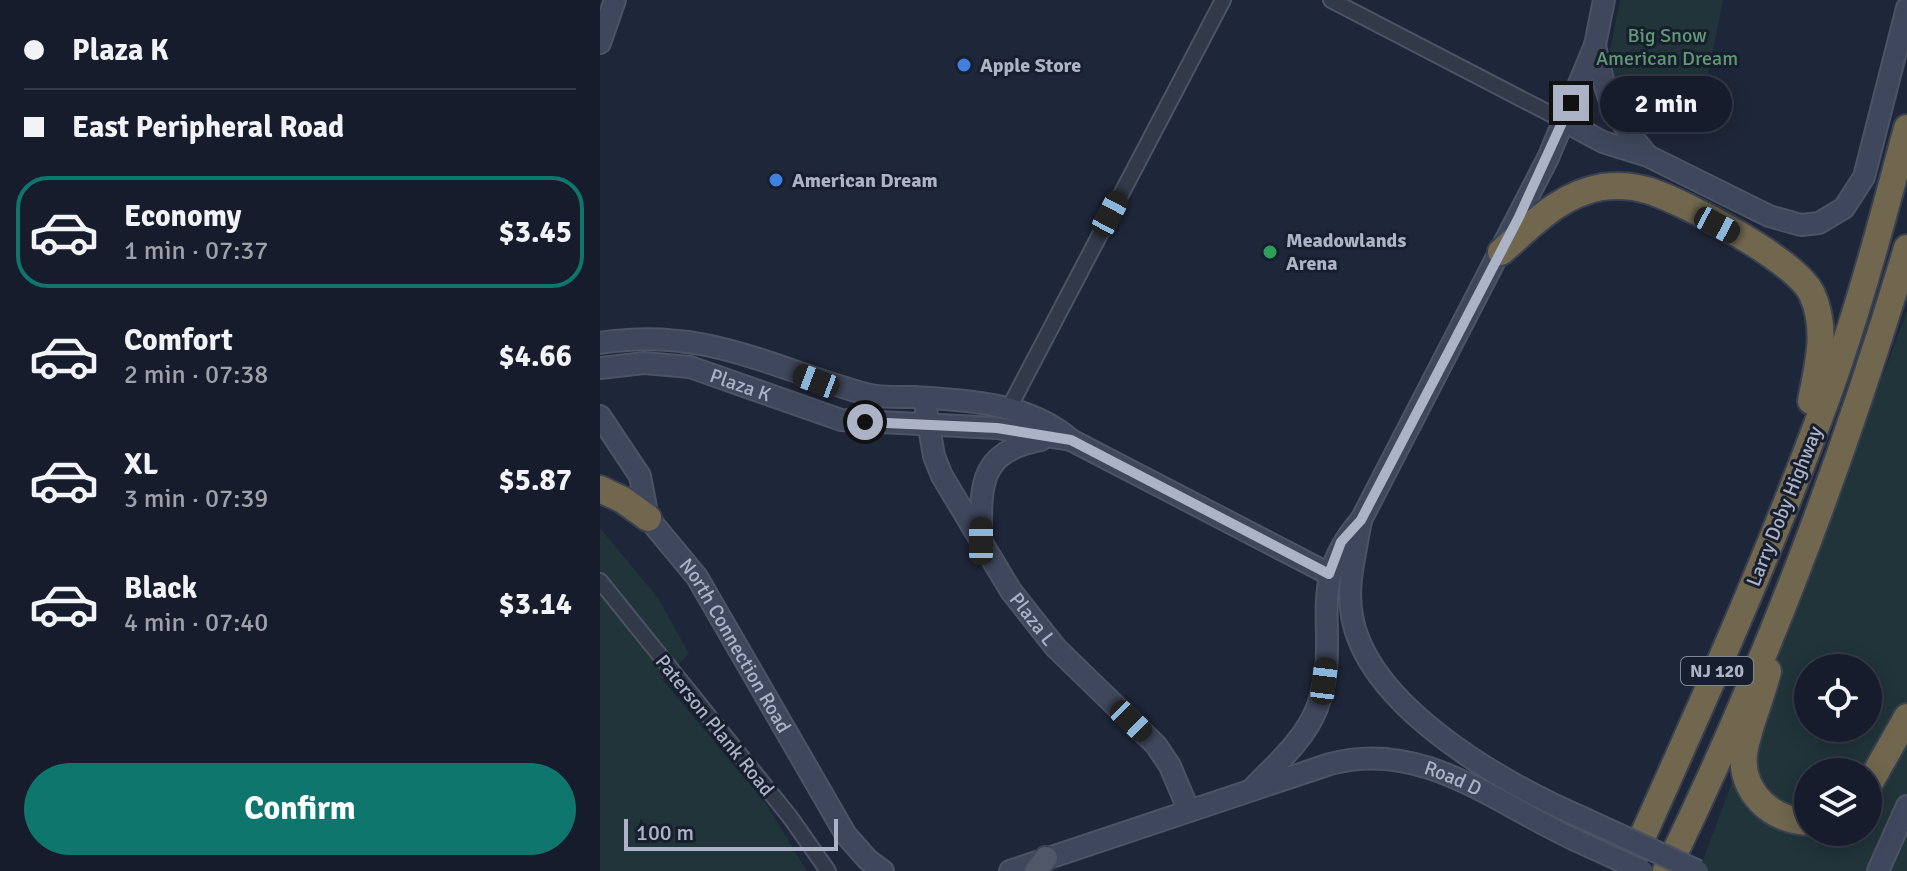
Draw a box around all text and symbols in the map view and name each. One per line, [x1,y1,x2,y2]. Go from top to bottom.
park label: Big Snow American Dream [1596,23,1738,71]
text: Plaza K [72,32,169,69]
place label: Apple Store [980,53,1081,78]
marker: Apple Store [955,56,973,74]
callout: 2 min [1599,75,1731,131]
route end [1553,85,1589,121]
text: 2 min [1635,88,1697,120]
text: East Peripheral Road [72,109,344,146]
place label: American Dream [792,168,938,193]
marker: American Dream [767,171,785,189]
car [1088,187,1132,241]
icon: car [28,196,100,268]
text: Economy [124,198,241,235]
car [1690,203,1744,247]
text: $3.45 [499,214,572,251]
place label: Meadowlands Arena [1286,228,1406,276]
text: 1 min · 07:37 [124,235,268,267]
marker: Meadowlands Arena [1261,243,1279,261]
icon: car [28,320,100,392]
text: Comfort [124,322,233,359]
text: $4.66 [499,338,572,375]
text: 2 min · 07:38 [124,359,268,391]
car [789,361,843,401]
street label: Plaza K [707,363,774,407]
route start [847,404,883,440]
street label: Larry Doby Highway [1741,422,1828,590]
icon: car [28,444,100,516]
text: XL [124,446,158,483]
text: $5.87 [499,462,572,499]
text: 3 min · 07:39 [124,483,268,515]
car [969,517,993,565]
street label: North Connection Road [674,553,796,738]
icon: car [28,568,100,640]
text: Black [124,570,197,607]
text: $3.14 [499,586,572,623]
street label: Plaza L [1004,587,1061,651]
text: 4 min · 07:40 [124,607,268,639]
street label: Paterson Plank Road [650,649,779,801]
map controls [1794,654,1882,846]
button: locate [1794,654,1882,742]
car [1309,656,1339,706]
road number: NJ 120 [1681,657,1753,685]
car [1105,696,1157,746]
street label: Road D [1421,755,1486,802]
button: layers [1794,758,1882,846]
button: Confirm [24,763,576,855]
scale bar [624,815,838,851]
text: 100 m [636,819,694,846]

